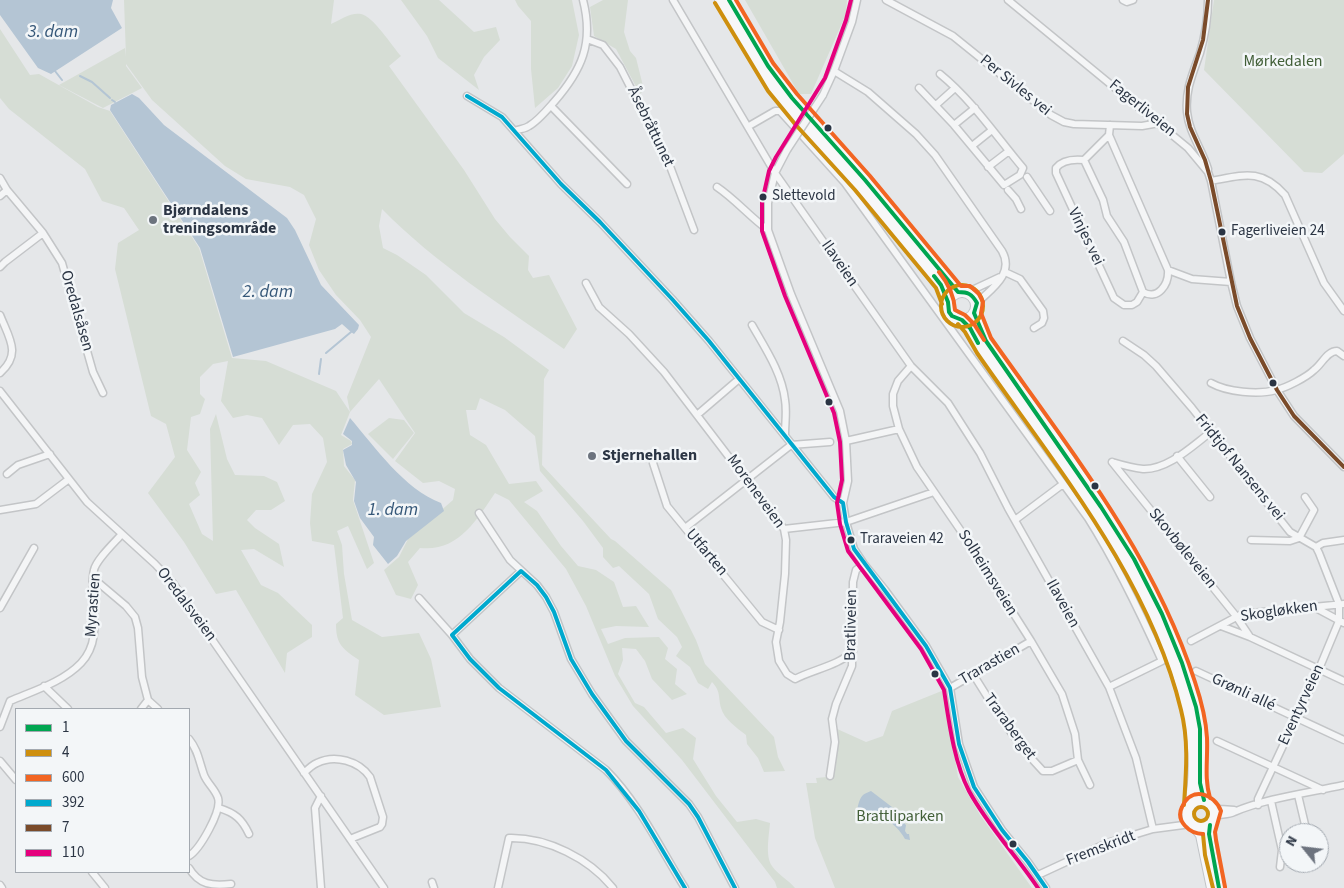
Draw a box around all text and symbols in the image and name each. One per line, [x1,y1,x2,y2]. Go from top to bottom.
water label: 3. dam [28,22,78,44]
street label: Per Sivles vei [975,51,1055,121]
park label: Mørkedalen [1243,52,1323,72]
street label: Fagerliveien [1105,76,1179,142]
street label: Åsebråttunet [622,84,678,170]
unlabelled marker [823,123,833,133]
place label: Slettevold [772,188,836,206]
marker: Slettevold [758,192,768,202]
place label: Bjørndalens treningsområde [163,201,276,239]
street label: Vinjes vei [1063,205,1107,269]
marker: Bjørndalens treningsområde [147,214,159,226]
place label: Fagerliveien 24 [1231,223,1325,241]
marker: Fagerliveien 24 [1217,227,1227,237]
street label: Ilaveien [816,237,862,291]
street label: Oredalsåsen [55,268,97,354]
water label: 2. dam [243,282,293,304]
unlabelled marker [1268,378,1278,388]
unlabelled marker [824,397,834,407]
street label: Fridtjof Nansens vei [1190,411,1288,525]
place label: Stjernehallen [602,446,697,466]
marker: Stjernehallen [586,450,598,462]
street label: Moreneveien [722,451,788,533]
unlabelled marker [1090,481,1100,491]
water label: 1. dam [368,500,418,522]
street label: Skovbøleveien [1144,505,1220,593]
street label: Utfarten [681,526,731,580]
street label: Solheimsveien [953,526,1021,620]
place label: Traraveien 42 [860,531,944,549]
marker: Traraveien 42 [846,535,856,545]
street label: Oredalsveien [152,564,220,646]
street label: Myrastien [82,572,106,638]
street label: Ilaveien [1041,576,1083,632]
street label: Bratliveien [842,589,862,661]
street label: Skogløkken [1239,597,1319,627]
street label: Trarastien [956,640,1024,690]
street label: Eventyrveien [1275,661,1329,749]
unlabelled marker [930,669,940,679]
street label: Grønli allé [1208,670,1278,716]
street label: Traraberget [978,690,1040,764]
legend [15,708,190,873]
text: 1 [62,717,69,738]
text: 4 [62,742,69,763]
text: 600 [62,767,84,788]
text: 392 [62,792,84,813]
park label: Brattliparken [856,807,944,827]
text: 7 [62,817,69,838]
north arrow [1279,823,1329,873]
street label: Fremskridt [1064,827,1138,871]
text: N [1281,832,1303,850]
unlabelled marker [1008,839,1018,849]
text: 110 [62,842,84,863]

